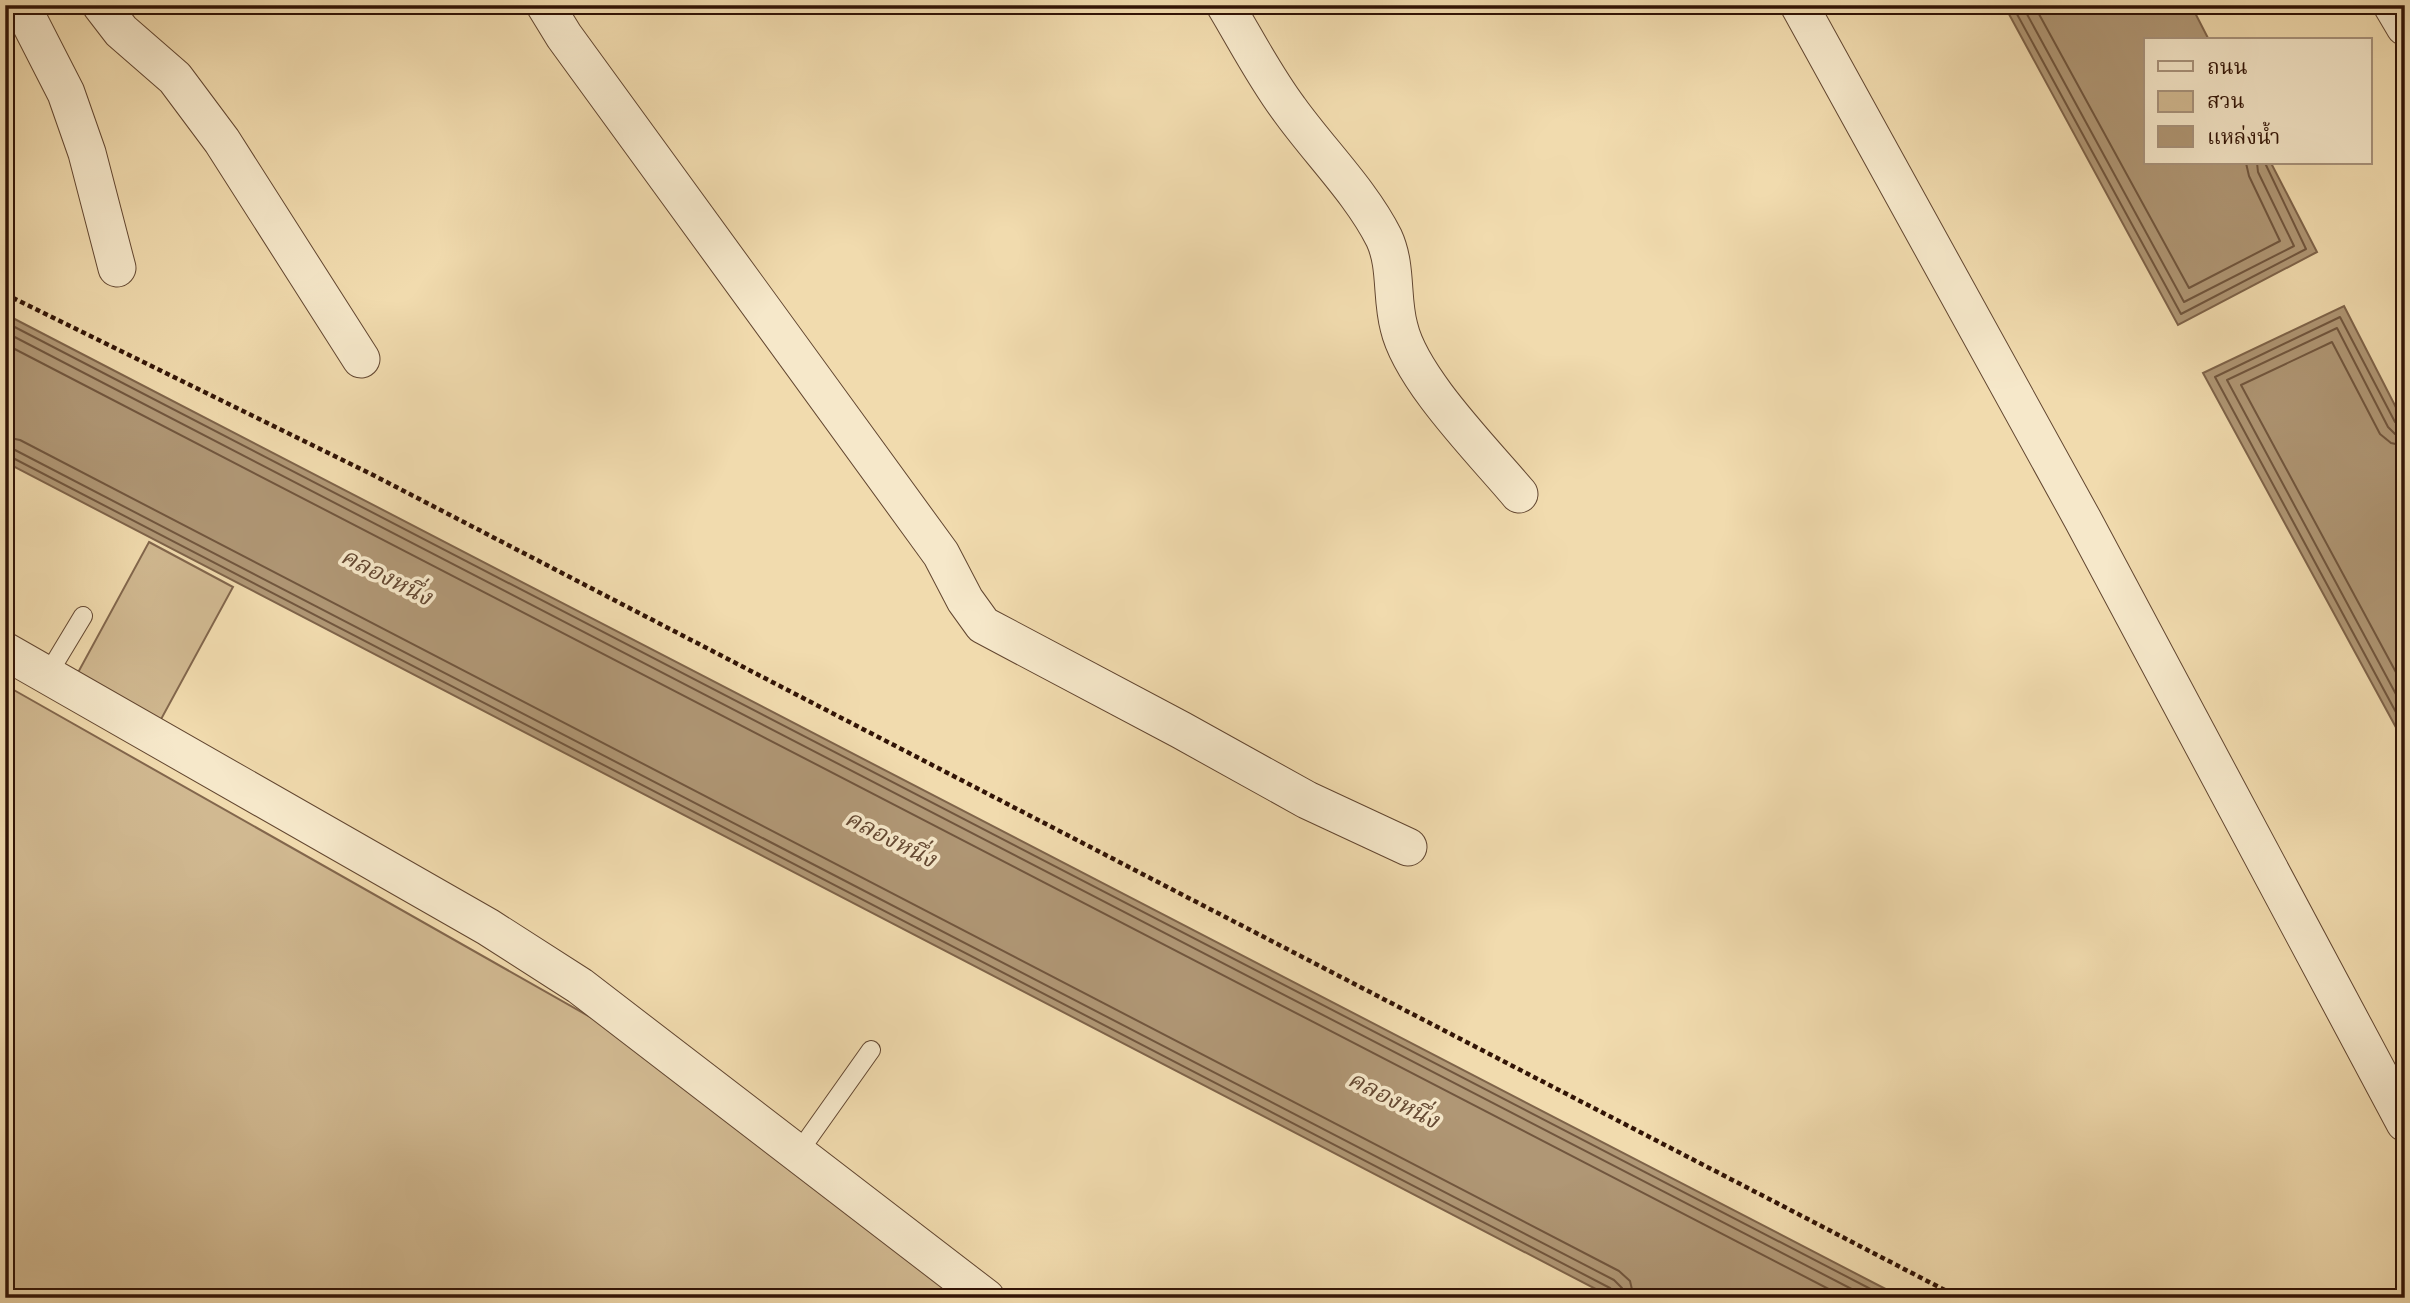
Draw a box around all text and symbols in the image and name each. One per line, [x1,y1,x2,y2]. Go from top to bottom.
legend [2144,38,2372,164]
text: ถนน [2207,51,2248,82]
text: สวน [2207,85,2245,116]
text: แหล่งน้ำ [2207,121,2280,152]
water label: คลองหนึ่ง [335,538,440,614]
water label: คลองหนึ่ง [839,800,944,876]
water label: คลองหนึ่ง [1342,1061,1447,1137]

